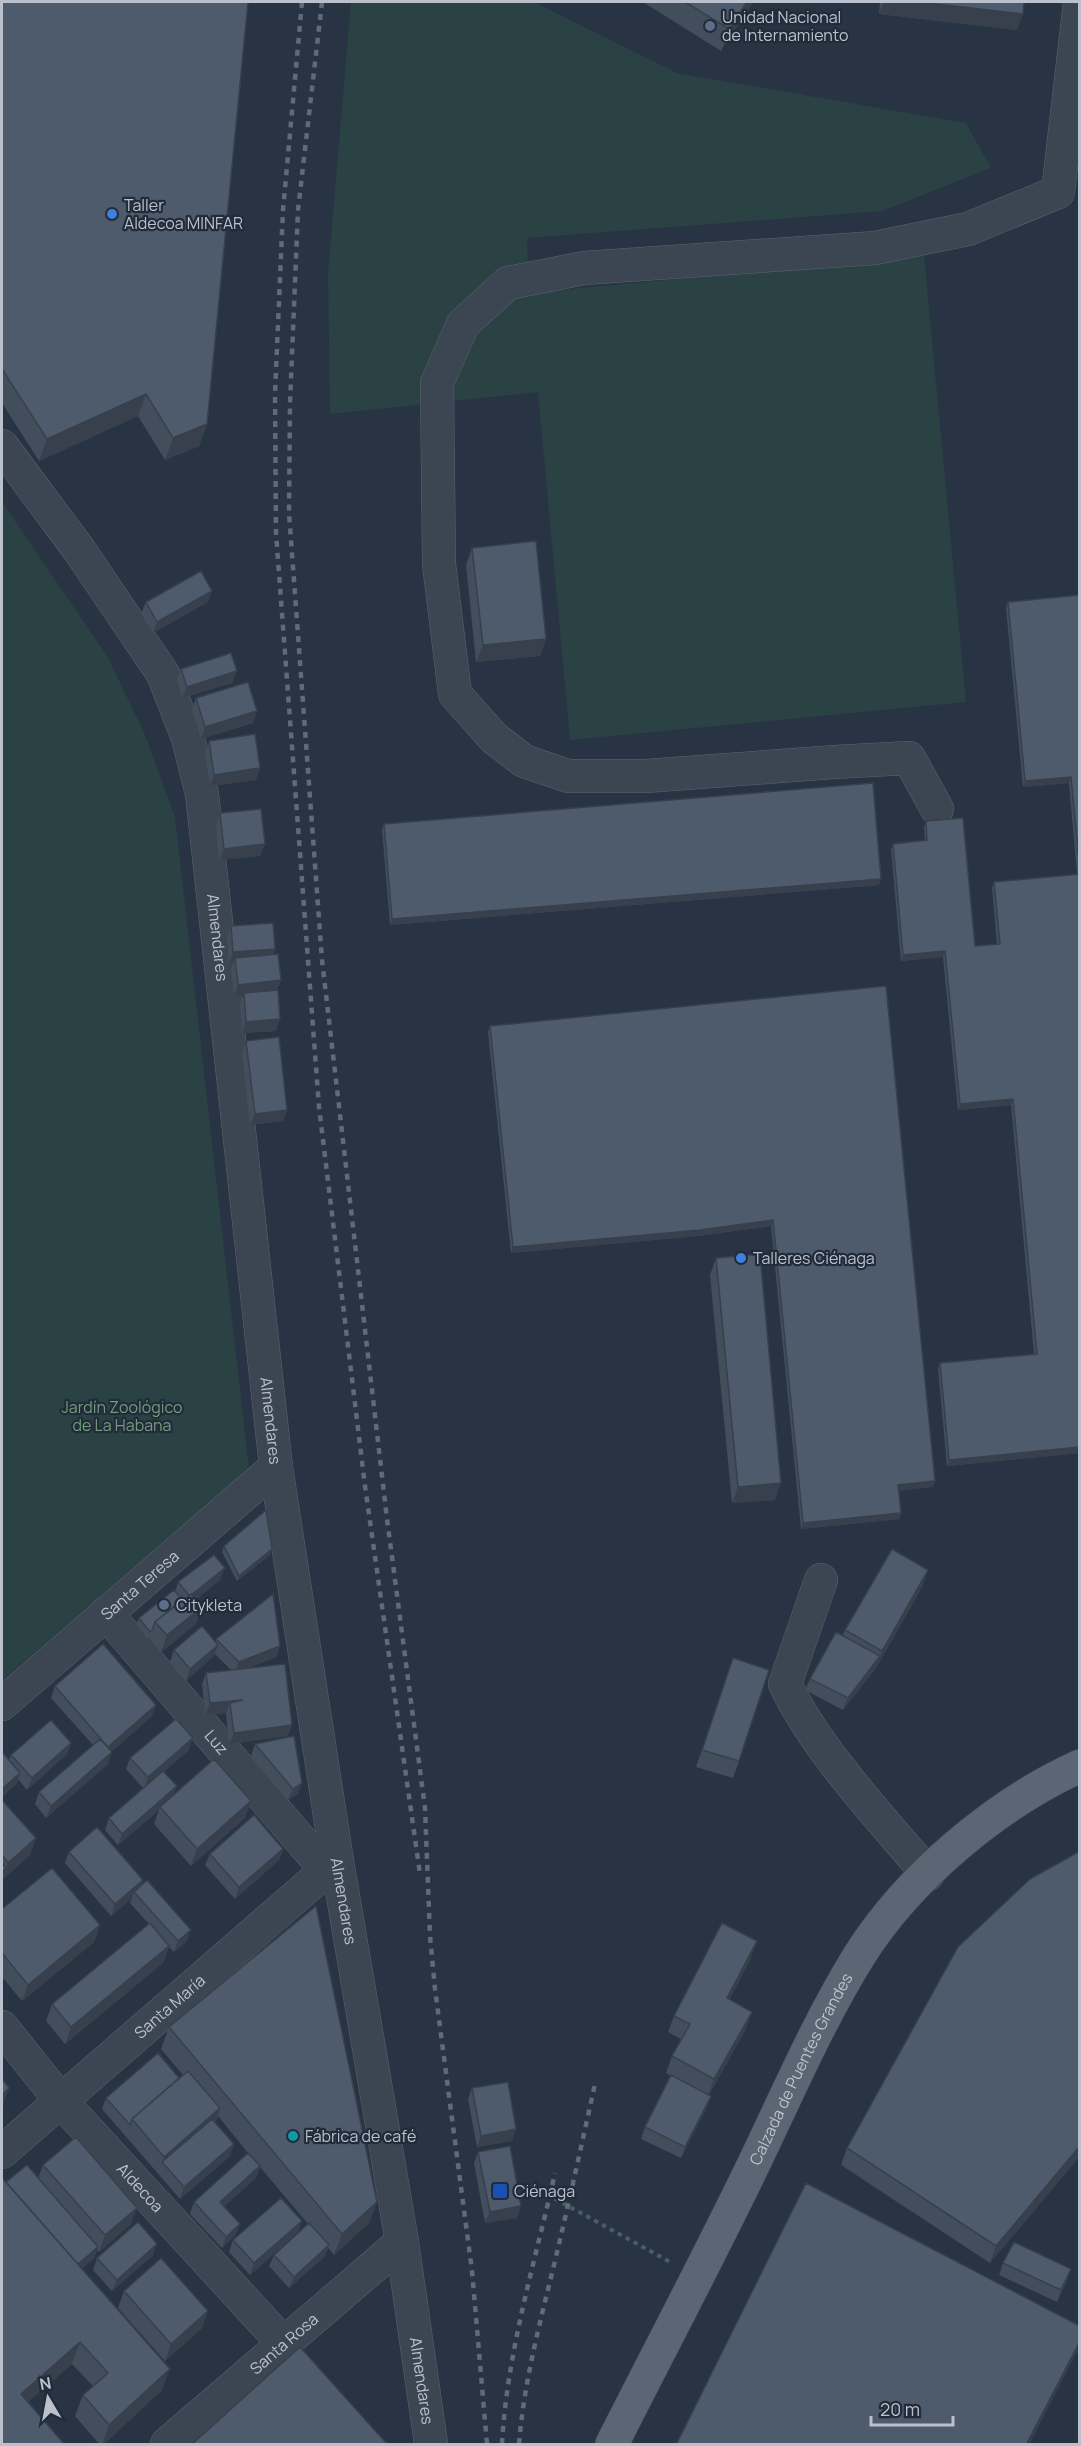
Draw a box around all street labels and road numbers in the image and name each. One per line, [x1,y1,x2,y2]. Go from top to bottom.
street label: Almendares [202,893,234,982]
street label: Almendares [255,1376,287,1465]
street label: Santa Teresa [96,1545,183,1625]
street label: Luz [200,1725,233,1759]
street label: Almendares [326,1856,362,1946]
street label: Santa María [129,1969,210,2043]
street label: Calzada de Puentes Grandes [744,1969,858,2169]
street label: Aldecoa [112,2158,169,2217]
street label: Santa Rosa [245,2308,323,2379]
street label: Almendares [405,2336,439,2426]

